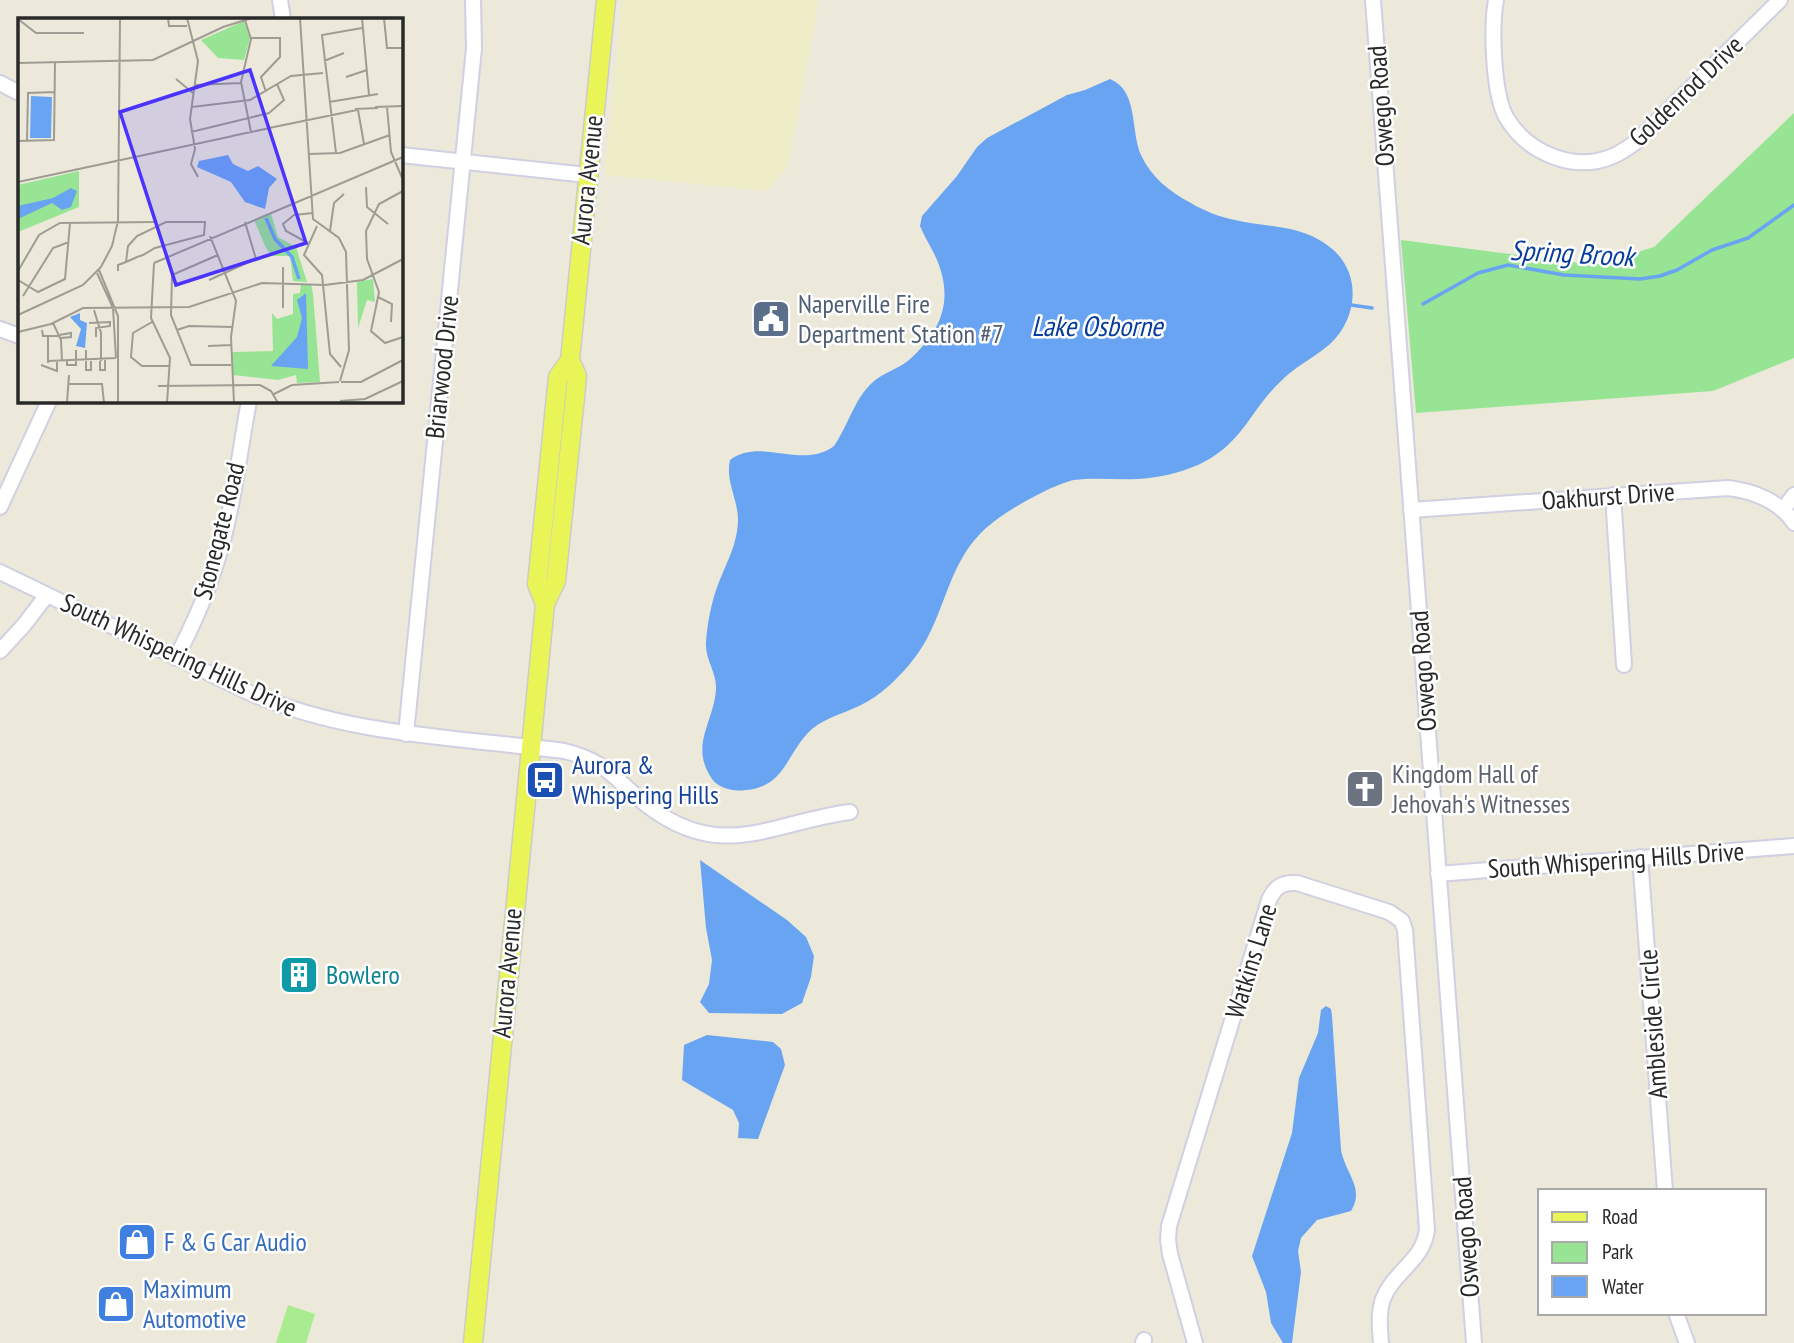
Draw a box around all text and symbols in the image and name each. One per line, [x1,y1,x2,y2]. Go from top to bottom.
inset map [18,18,402,402]
street label: Goldenrod Drive [1622,28,1750,153]
street label: Oswego Road [1360,45,1401,168]
street label: Aurora Avenue [563,114,610,246]
water label: Spring Brook [1509,231,1638,274]
place label: Naperville Fire Department Station #7 [798,287,1004,350]
street label: Briarwood Drive [418,294,465,440]
public building icon: Naperville Fire Department Station #7 [750,298,792,340]
water label: Lake Osborne [1031,307,1165,344]
street label: Stonegate Road [186,459,252,603]
street label: Oakhurst Drive [1540,474,1676,517]
street label: South Whispering Hills Drive [56,585,303,724]
street label: Oswego Road [1402,610,1443,733]
place label: Aurora & Whispering Hills [572,748,719,811]
place label: Kingdom Hall of Jehovah's Witnesses [1391,757,1570,820]
bus stop icon: Aurora & Whispering Hills [524,759,566,801]
church icon: Kingdom Hall of Jehovah's Witnesses [1344,768,1386,810]
street label: South Whispering Hills Drive [1487,834,1745,885]
street label: Watkins Lane [1217,899,1284,1022]
street label: Aurora Avenue [484,907,529,1039]
street label: Ambleside Circle [1631,948,1674,1100]
building icon: Bowlero [278,954,320,996]
place label: Bowlero [326,958,400,991]
street label: Oswego Road [1445,1176,1486,1299]
legend [1538,1189,1766,1315]
text: Road [1602,1203,1638,1230]
shop icon: F & G Car Audio [116,1221,158,1263]
place label: F & G Car Audio [164,1225,307,1258]
text: Park [1602,1238,1633,1265]
place label: Maximum Automotive [143,1272,247,1335]
text: Water [1602,1273,1644,1300]
shop icon: Maximum Automotive [95,1283,137,1325]

